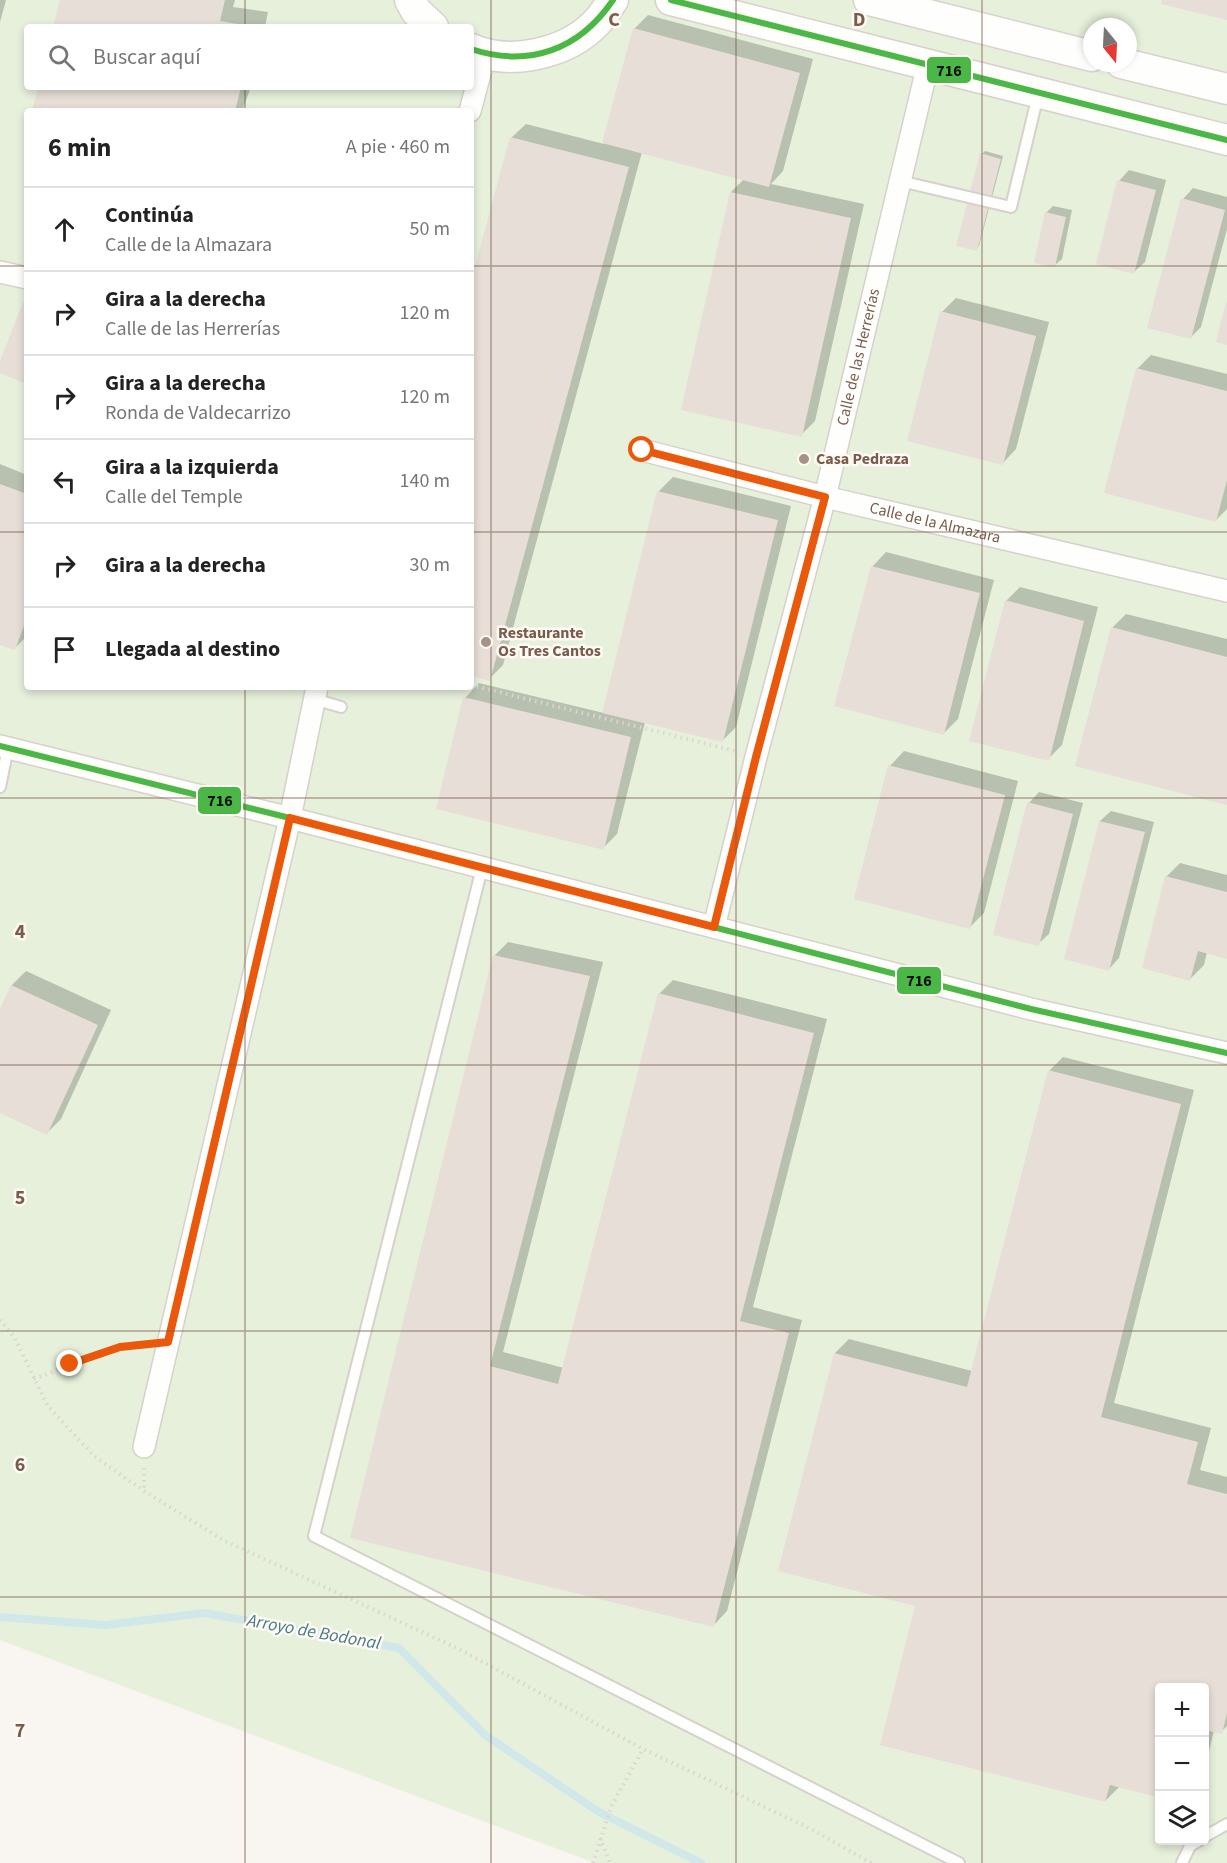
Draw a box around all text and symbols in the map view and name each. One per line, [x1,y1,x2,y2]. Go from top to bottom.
text: C [608,6,620,34]
text: D [853,6,865,34]
north arrow [1083,18,1137,72]
search box [24,24,474,90]
icon: search [45,41,78,74]
text: Buscar aquí [93,41,201,73]
line badge: 716 [926,56,972,84]
text: 716 [936,60,962,82]
text: 6 min [48,129,111,166]
text: A pie · 460 m [346,133,450,161]
text: Continúa [105,199,194,231]
icon: ahead [48,213,81,246]
text: 50 m [410,215,450,243]
text: Calle de la Almazara [105,231,272,259]
text: Gira a la derecha [105,283,266,315]
street label: Calle de las Herrerías [831,286,885,428]
icon: right [48,297,81,330]
text: 120 m [400,299,450,327]
text: Calle de las Herrerías [105,315,280,343]
text: Gira a la derecha [105,367,266,399]
icon: right [48,381,81,414]
text: 120 m [400,383,450,411]
text: Ronda de Valdecarrizo [105,399,291,427]
route start [628,436,654,462]
place label: Casa Pedraza [816,448,909,470]
text: Gira a la izquierda [105,451,279,483]
marker: Casa Pedraza [797,452,811,466]
icon: left [48,465,81,498]
text: 140 m [400,467,450,495]
text: Calle del Temple [105,483,243,511]
street label: Calle de la Almazara [867,497,1003,549]
icon: right [48,549,81,582]
text: Gira a la derecha [105,549,266,581]
text: 30 m [410,551,450,579]
place label: Restaurante Os Tres Cantos [498,622,601,662]
icon: arrive [48,633,81,666]
text: Llegada al destino [105,633,280,665]
marker: Restaurante Os Tres Cantos [479,635,493,649]
line badge: 716 [197,786,242,815]
text: 716 [207,790,233,812]
text: 4 [15,918,26,946]
line badge: 716 [896,966,942,995]
text: 716 [906,970,932,992]
text: 5 [15,1184,25,1212]
route end [56,1350,82,1376]
text: 6 [15,1451,25,1479]
water label: Arroyo de Bodonal [244,1608,383,1656]
map controls [1155,1683,1209,1845]
button: + [1155,1683,1209,1737]
text: 7 [15,1717,25,1745]
button: − [1155,1737,1209,1791]
button: layers [1155,1791,1209,1845]

